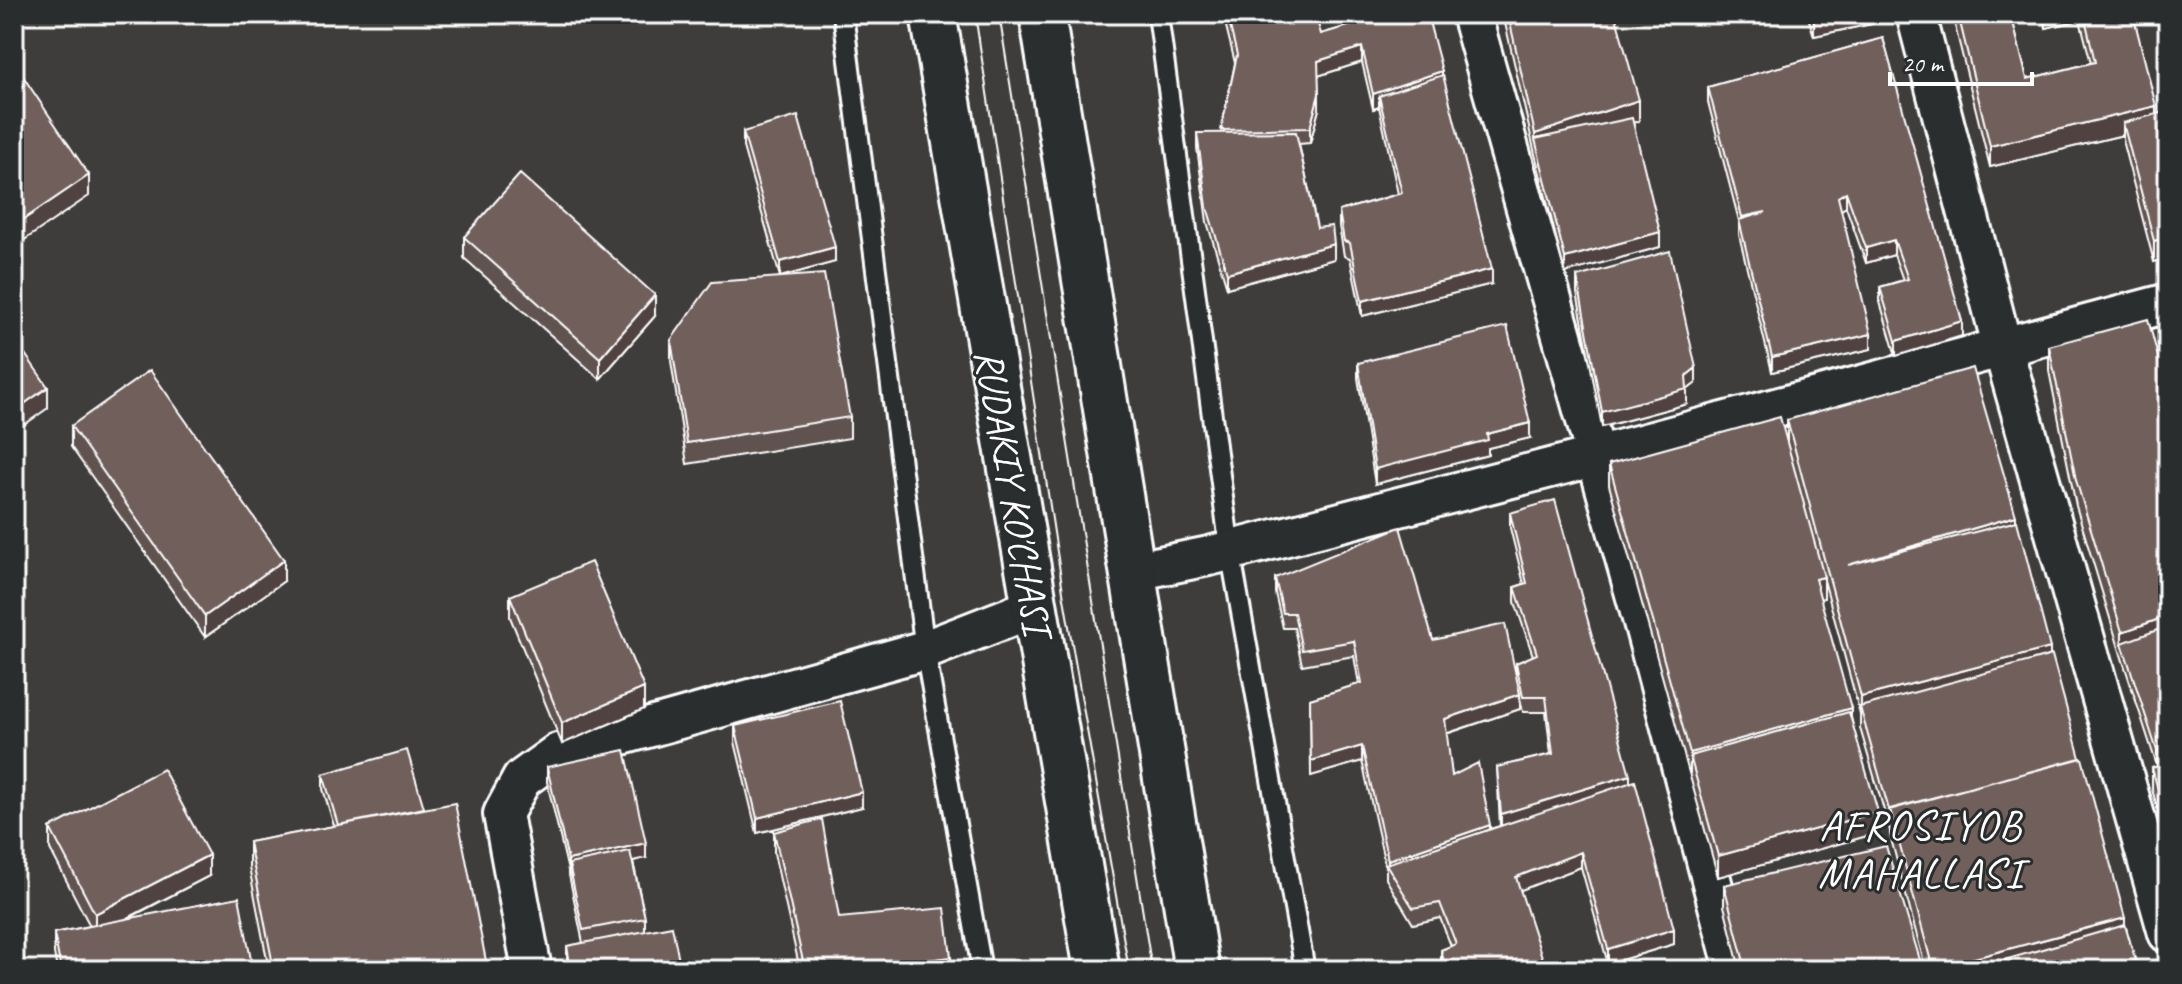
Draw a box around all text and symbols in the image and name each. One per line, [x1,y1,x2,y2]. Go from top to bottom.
scale bar [1890,36,2032,86]
text: 20 m [1902,49,1945,79]
street label: RUDAKIY KO'CHASI [963,346,1064,646]
district label: AFROSIYOB MAHALLASI [1818,799,2031,900]

